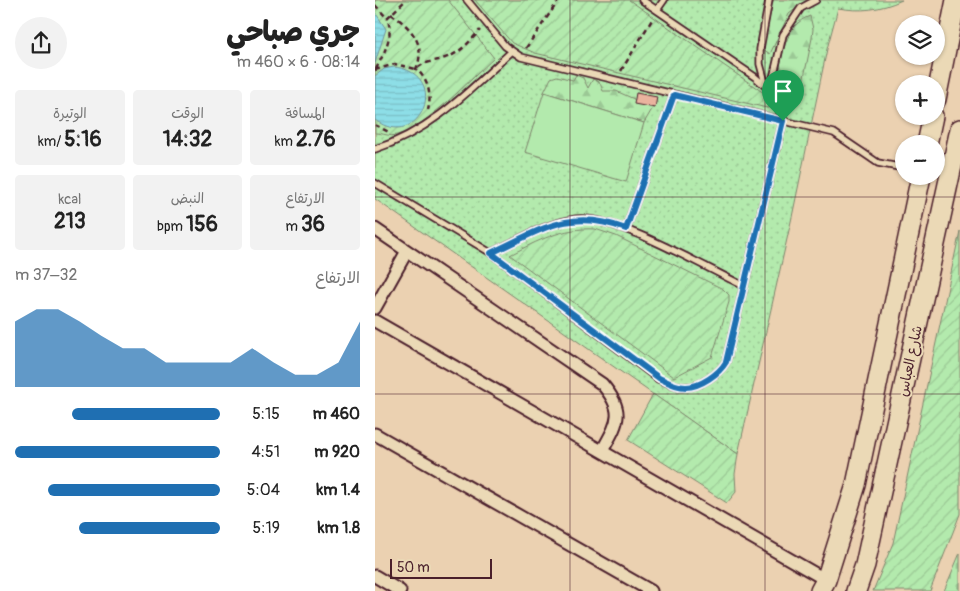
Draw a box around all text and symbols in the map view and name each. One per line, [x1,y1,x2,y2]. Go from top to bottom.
text: جري صباحي [226,15,360,50]
map controls [895,15,945,185]
button: layers [895,15,945,65]
button: share [15,17,67,69]
text: 08:14 · 6 × 460 m [237,52,360,72]
pin [762,70,804,121]
button: + [895,75,945,125]
icon: arrive [769,77,797,105]
text: الوتيرة [53,105,87,122]
text: الوقت [171,105,204,122]
text: المسافة [285,105,325,122]
text: 5:16 [64,126,102,153]
text: 14:32 [163,126,212,153]
text: 2.76 [296,126,336,153]
text: /km [38,133,64,150]
text: km [275,133,296,150]
button: − [895,135,945,185]
text: النبض [171,190,204,207]
text: الارتفاع [286,190,325,207]
text: kcal [58,191,81,208]
text: 213 [54,208,86,235]
text: 156 [186,211,218,238]
text: 36 [301,211,325,238]
text: bpm [157,218,186,235]
text: m [285,218,301,235]
text: 32–37 m [15,265,77,285]
text: الارتفاع [315,268,360,288]
street label: شارع العباس [894,324,927,398]
text: 5:15 [252,404,280,424]
text: 460 m [313,404,360,424]
text: 4:51 [252,442,280,462]
text: 920 m [314,442,360,462]
text: 5:04 [247,480,280,500]
text: 1.4 km [317,480,360,500]
text: 5:19 [253,518,280,538]
text: 1.8 km [318,518,360,538]
scale bar [390,556,493,579]
text: 50 m [397,559,430,576]

